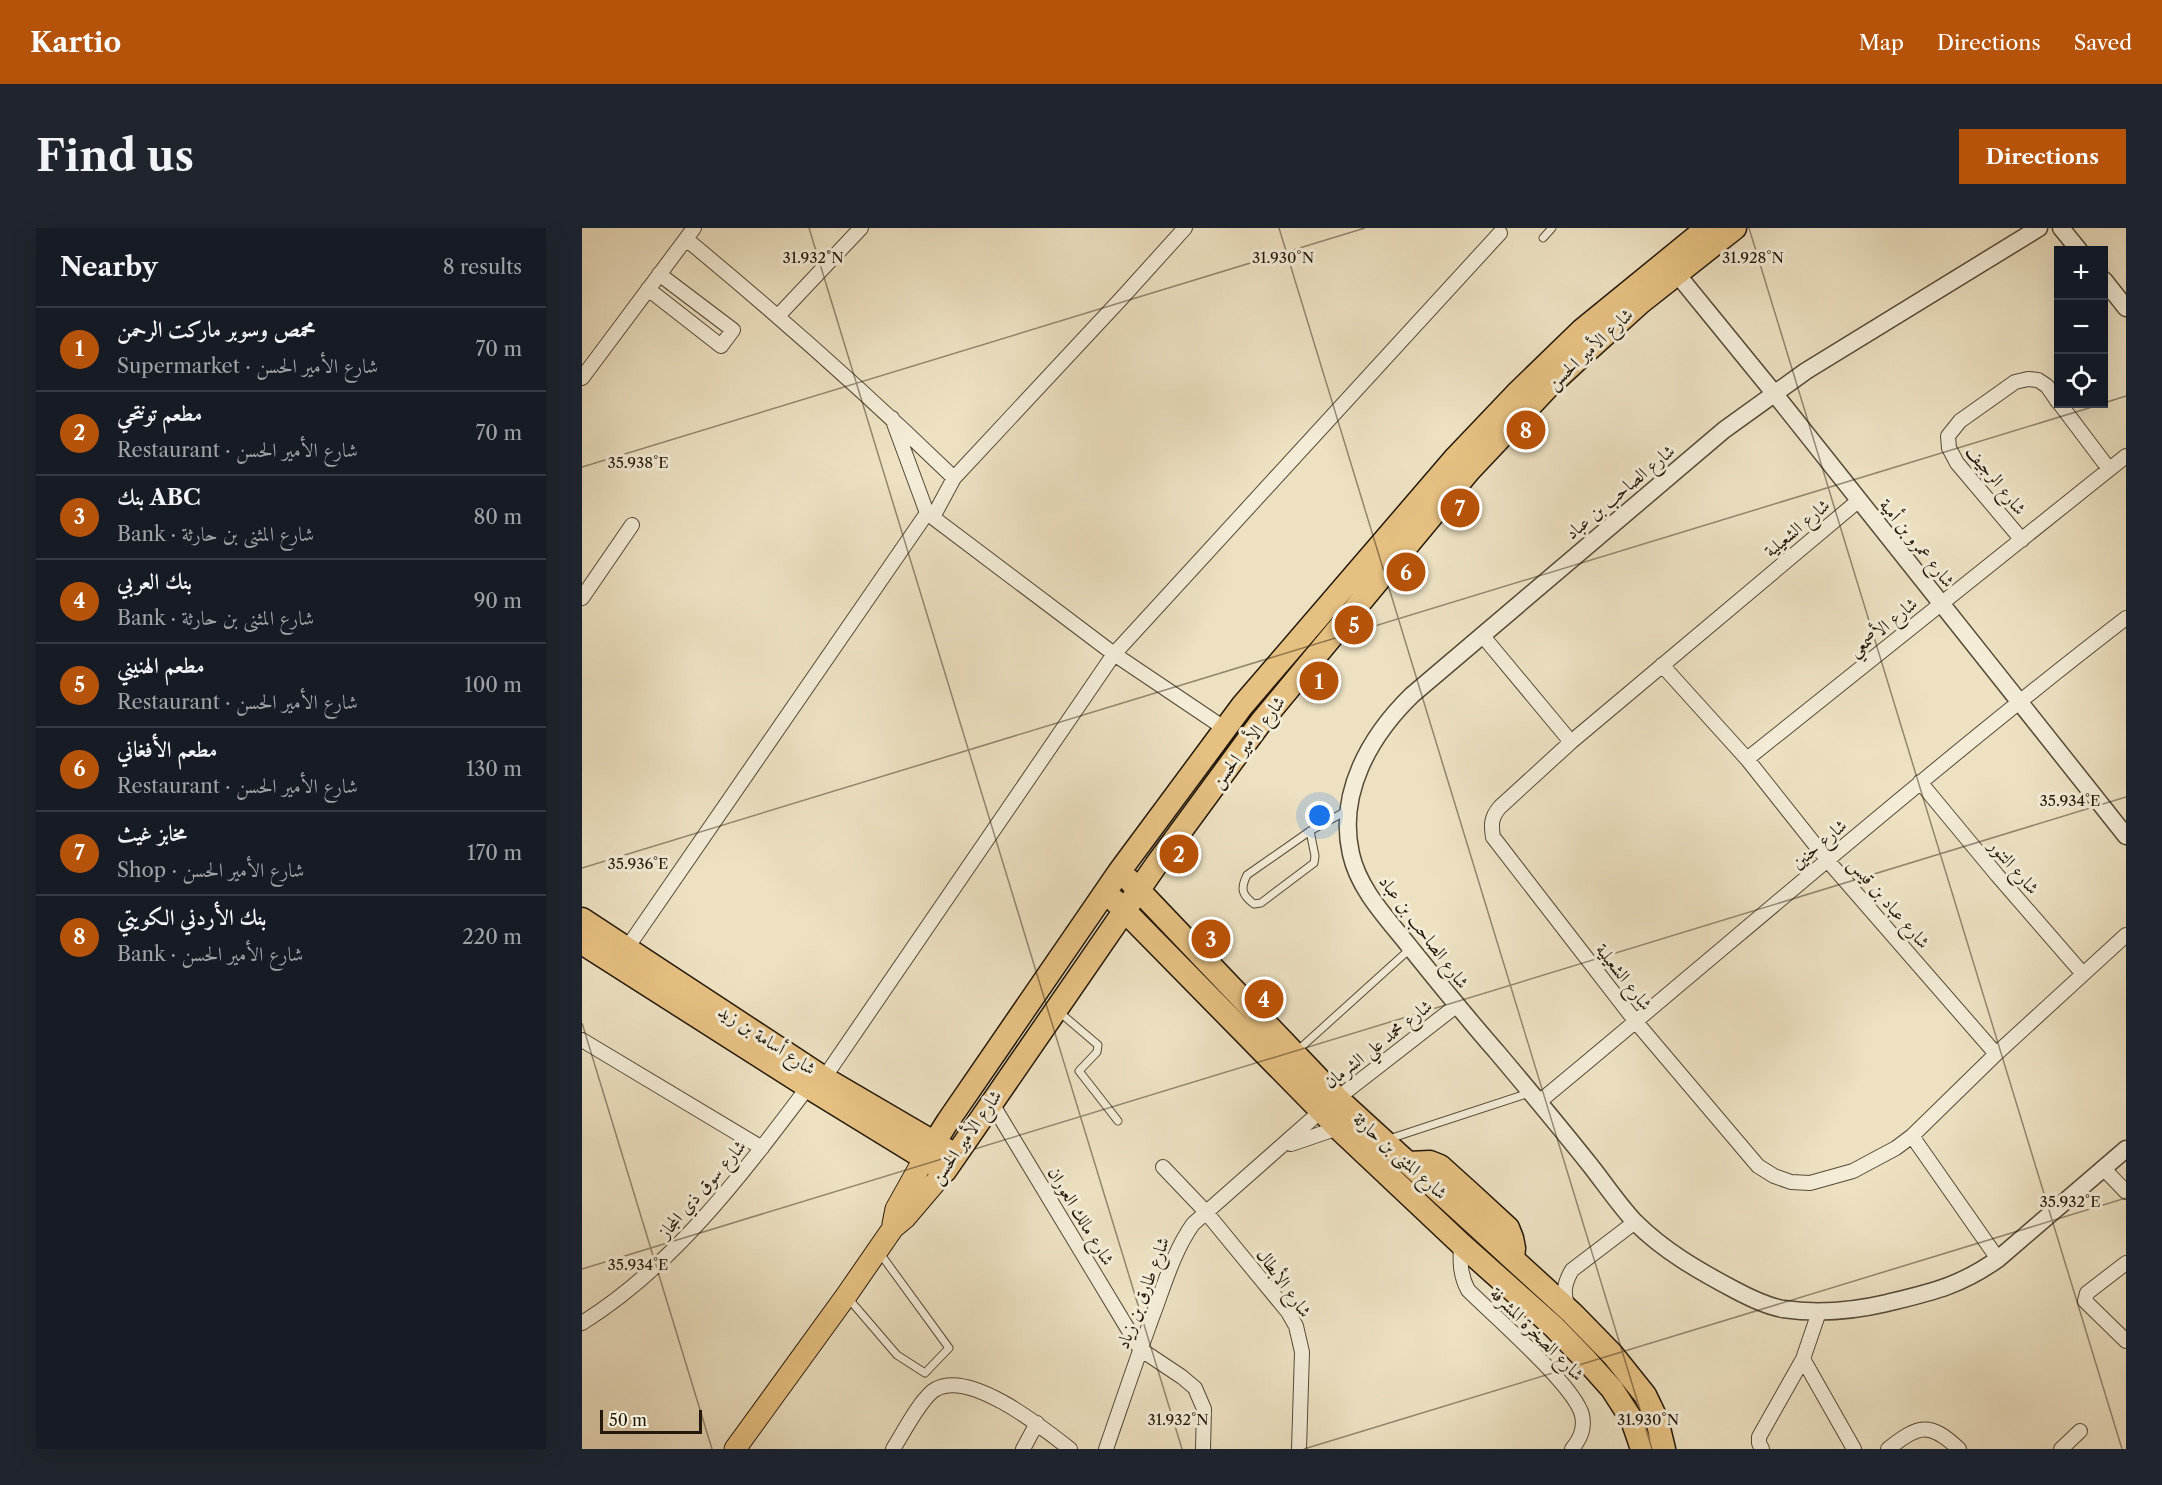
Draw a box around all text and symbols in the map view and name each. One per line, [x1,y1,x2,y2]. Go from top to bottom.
text: Kartio [30,25,121,59]
text: Map [1859,30,1904,55]
text: Directions [1937,30,2041,55]
text: Saved [2074,30,2132,55]
button: Directions [1959,129,2126,184]
text: Find us [36,130,194,182]
map controls [2054,246,2108,408]
button: + [2054,246,2108,300]
text: 31.932°N [782,248,844,267]
text: 31.930°N [1252,248,1314,267]
text: 31.928°N [1722,248,1784,267]
text: Nearby [60,251,158,283]
text: 8 results [443,255,522,279]
button: − [2054,300,2108,354]
street label: شارع الأمير الحسن [1541,302,1640,397]
text: محمص وسوبر ماركت الرحمن [117,316,316,343]
text: 1 [75,337,84,361]
text: 70 m [476,337,522,361]
text: Supermarket · شارع الأمير الحسن [117,354,378,378]
button: locate [2054,354,2108,408]
text: مطعم تونتحي [117,400,202,427]
pin: 8 [1506,408,1546,452]
text: 2 [74,421,85,445]
text: 70 m [476,421,522,445]
text: Restaurant · شارع الأمير الحسن [117,438,358,462]
street label: شارع الصاحب بن عباد [1561,440,1682,547]
street label: شارع الرجيف [1958,441,2031,522]
text: 35.938°E [607,453,669,472]
text: بنك ABC [117,484,201,511]
pin: 7 [1440,486,1480,530]
street label: شارع عمرو بن أمية [1871,493,1961,594]
street label: شارع الشعيلية [1760,494,1837,565]
text: 3 [74,505,85,529]
text: 80 m [474,505,522,529]
text: Bank · شارع المثنى بن حارثة [117,522,314,546]
pin: 6 [1386,550,1426,594]
text: بنك العربي [117,568,192,595]
text: 4 [74,589,85,613]
text: 90 m [474,589,522,613]
street label: شارع الأصمعي [1843,591,1926,666]
pin: 5 [1334,602,1374,648]
text: Bank · شارع المثنى بن حارثة [117,606,314,630]
text: مطعم الهنيني [117,652,204,679]
pin: 1 [1300,658,1338,704]
text: 5 [74,673,85,697]
text: 100 m [464,673,522,697]
text: Restaurant · شارع الأمير الحسن [117,690,358,714]
street label: شارع الأمير الحسن [1205,690,1293,795]
text: مطعم الأفغاني [117,736,217,763]
text: 6 [74,757,85,781]
text: 130 m [466,757,522,781]
text: Restaurant · شارع الأمير الحسن [117,774,358,798]
text: 35.934°E [2040,791,2100,810]
your location [1305,801,1334,830]
street label: شارع حنين [1787,814,1854,877]
text: مخابز غيث [117,820,187,847]
pin: 2 [1160,832,1198,876]
street label: شارع التنور [1980,834,2044,901]
text: 7 [74,841,85,865]
text: 170 m [467,841,522,865]
street label: شارع عباد بن قيس [1840,853,1935,956]
text: 35.936°E [608,854,668,873]
text: Shop · شارع الأمير الحسن [117,858,304,882]
street label: شارع الصاحب بن عباد [1371,871,1474,995]
text: بنك الأردني الكويتي [117,904,266,931]
pin: 3 [1192,916,1230,962]
text: 8 [73,925,86,949]
text: 220 m [462,925,522,949]
street label: شارع الشعيلية [1588,939,1657,1017]
text: Bank · شارع الأمير الحسن [117,942,303,966]
pin: 4 [1244,976,1284,1022]
street label: شارع محمد علي الشرمان [1319,995,1440,1098]
street label: شارع أسامة بن زيد [712,999,821,1083]
street label: شارع الأمير الحسن [924,1085,1010,1191]
street label: شارع المثنى بن حارثة [1346,1108,1452,1207]
street label: شارع سوق ذي المجاز [652,1135,754,1247]
street label: شارع مالك العوران [1039,1163,1119,1271]
text: 35.932°E [2040,1192,2100,1211]
street label: شارع طارق بن زياد [1112,1234,1178,1353]
street label: شارع الأبطال [1248,1243,1318,1324]
text: 35.934°E [608,1255,668,1274]
street label: شارع الصخرة المشرفة [1483,1282,1589,1388]
scale bar [600,1407,702,1434]
text: 50 m [609,1410,647,1430]
text: 31.932°N [1147,1410,1209,1429]
text: 31.930°N [1617,1410,1679,1429]

